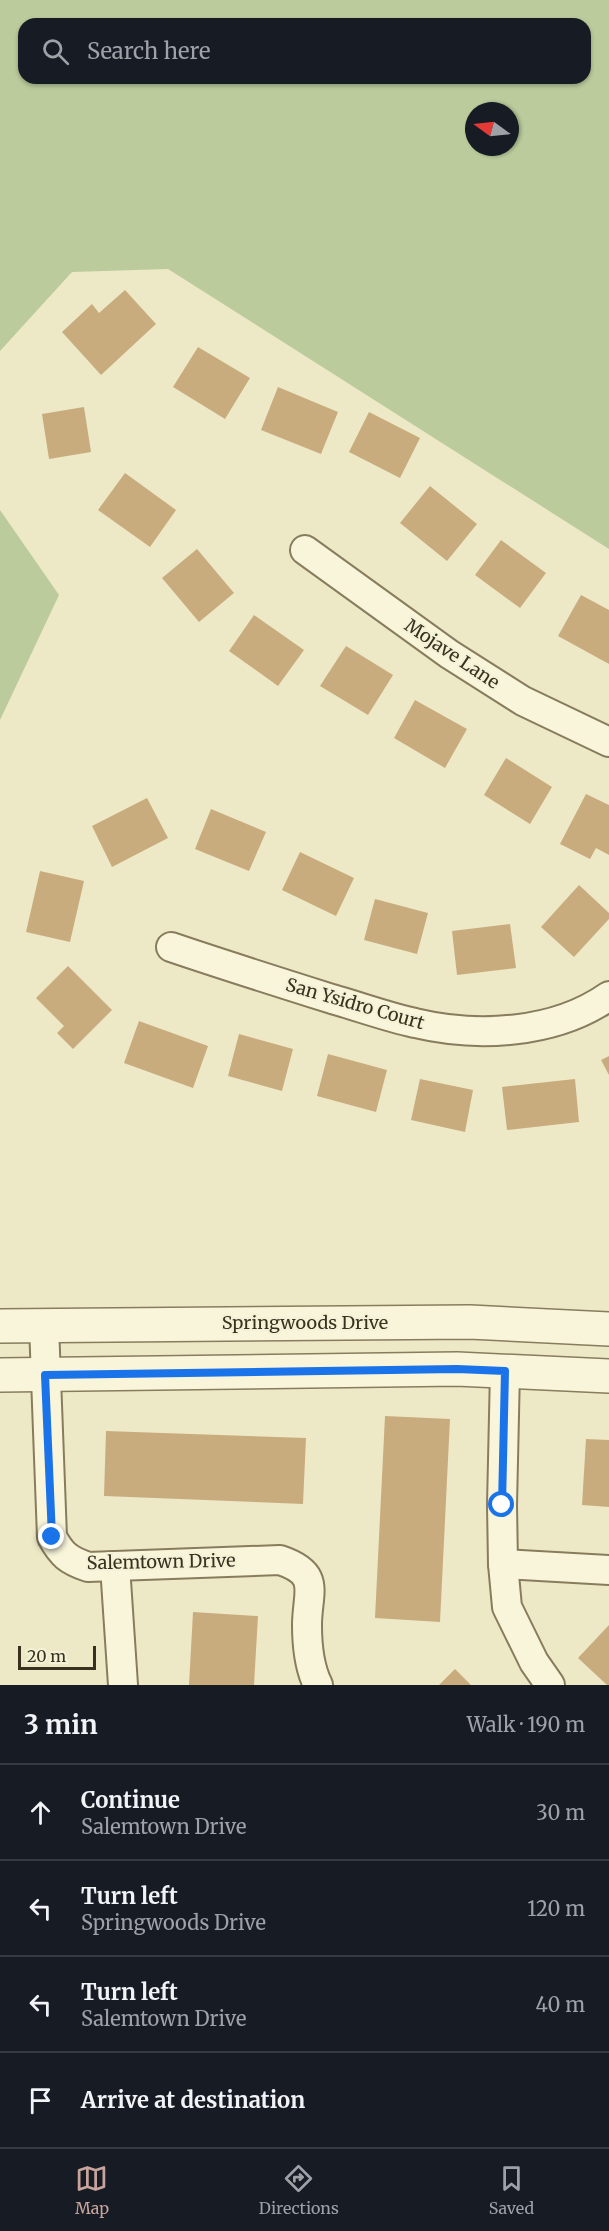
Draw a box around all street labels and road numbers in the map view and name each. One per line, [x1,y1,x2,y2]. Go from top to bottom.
street label: Mojave Lane [401,613,504,694]
street label: San Ysidro Court [283,973,427,1034]
street label: Springwoods Drive [222,1311,388,1334]
street label: Salemtown Drive [86,1549,236,1574]

